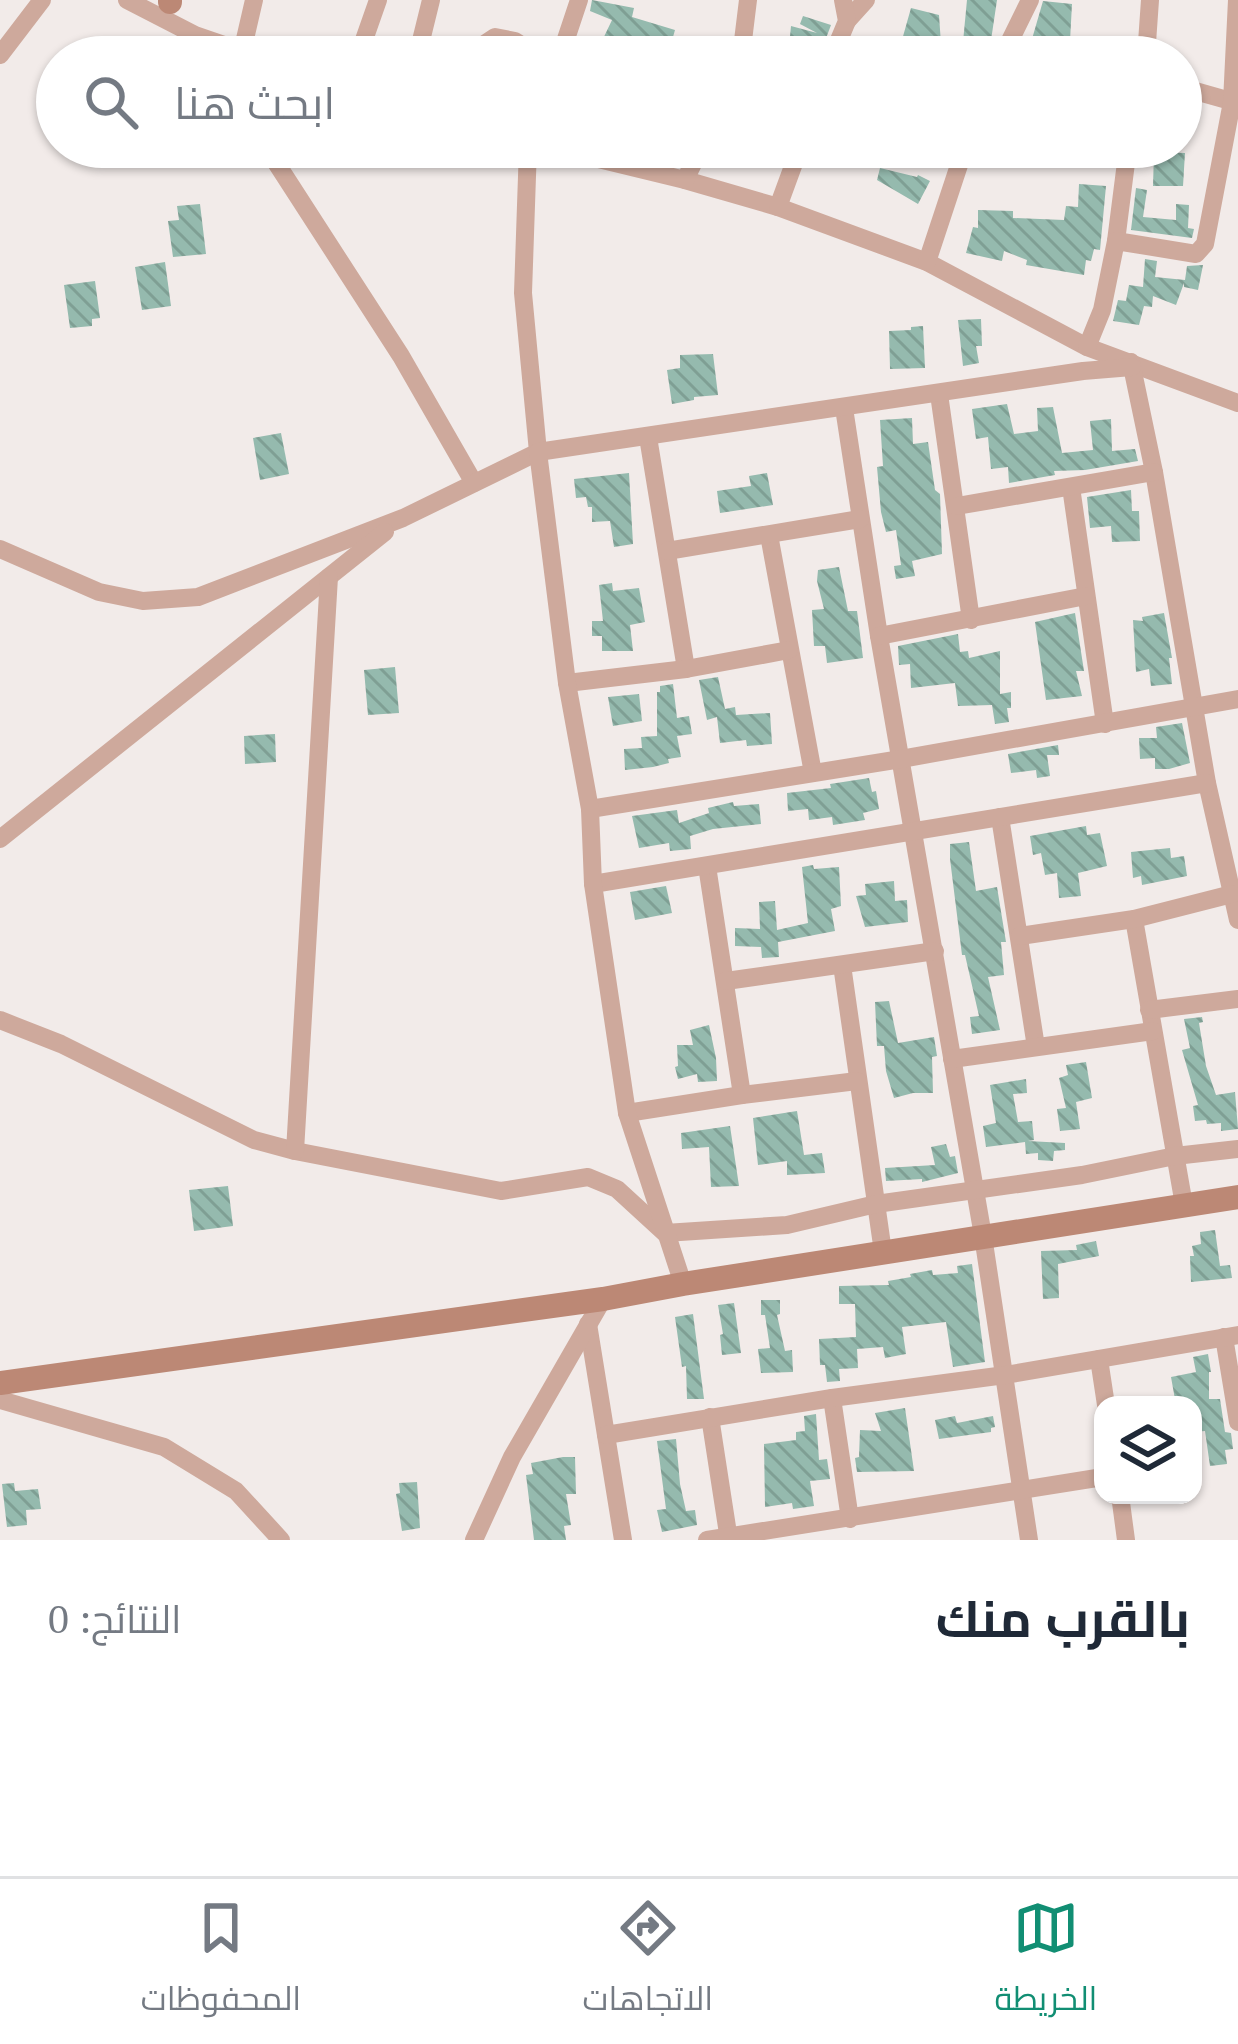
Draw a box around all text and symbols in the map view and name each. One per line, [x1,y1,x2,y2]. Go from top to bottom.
search box [36,36,1202,168]
icon: search [78,69,144,135]
text: ابحث هنا [174,72,335,132]
map controls [1094,1396,1202,1504]
button: layers [1094,1396,1202,1504]
text: بالقرب منك [936,1584,1190,1652]
text: النتائج: 0 [48,1592,182,1644]
tab: المحفوظات [141,1895,301,2029]
tab: الاتجاهات [583,1895,713,2029]
tab: الخريطة [994,1895,1097,2029]

